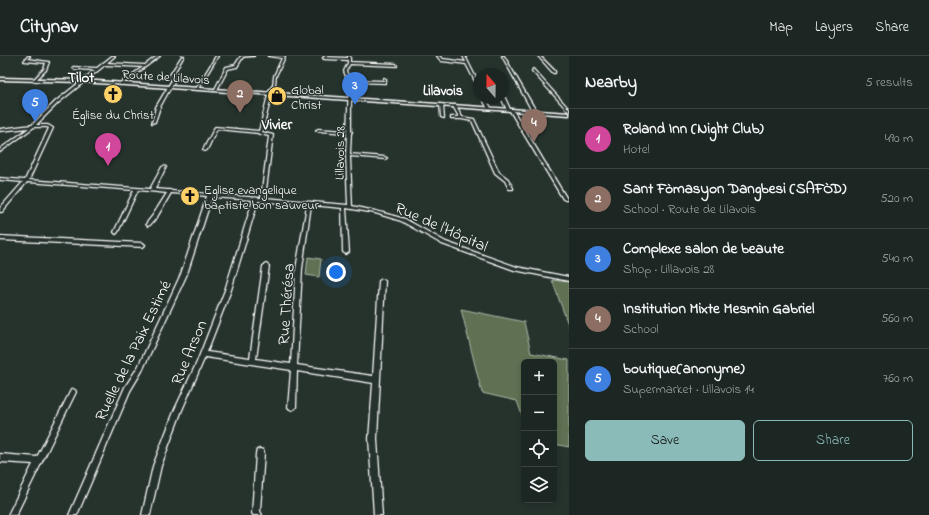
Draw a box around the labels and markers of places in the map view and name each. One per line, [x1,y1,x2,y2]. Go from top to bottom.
pin: 3 [342,72,368,105]
pin: 2 [227,80,253,113]
place label: Global Christ [291,81,324,115]
church icon: Église du Christ [102,83,124,105]
shop icon: Global Christ [266,85,288,107]
pin: 5 [22,89,48,122]
place label: Église du Christ [72,106,155,126]
pin: 4 [521,109,547,142]
pin: 1 [95,133,121,166]
place label: Eglise evangelique baptiste bon sauveur [204,181,320,215]
church icon: Eglise evangelique baptiste bon sauveur [179,185,201,207]

